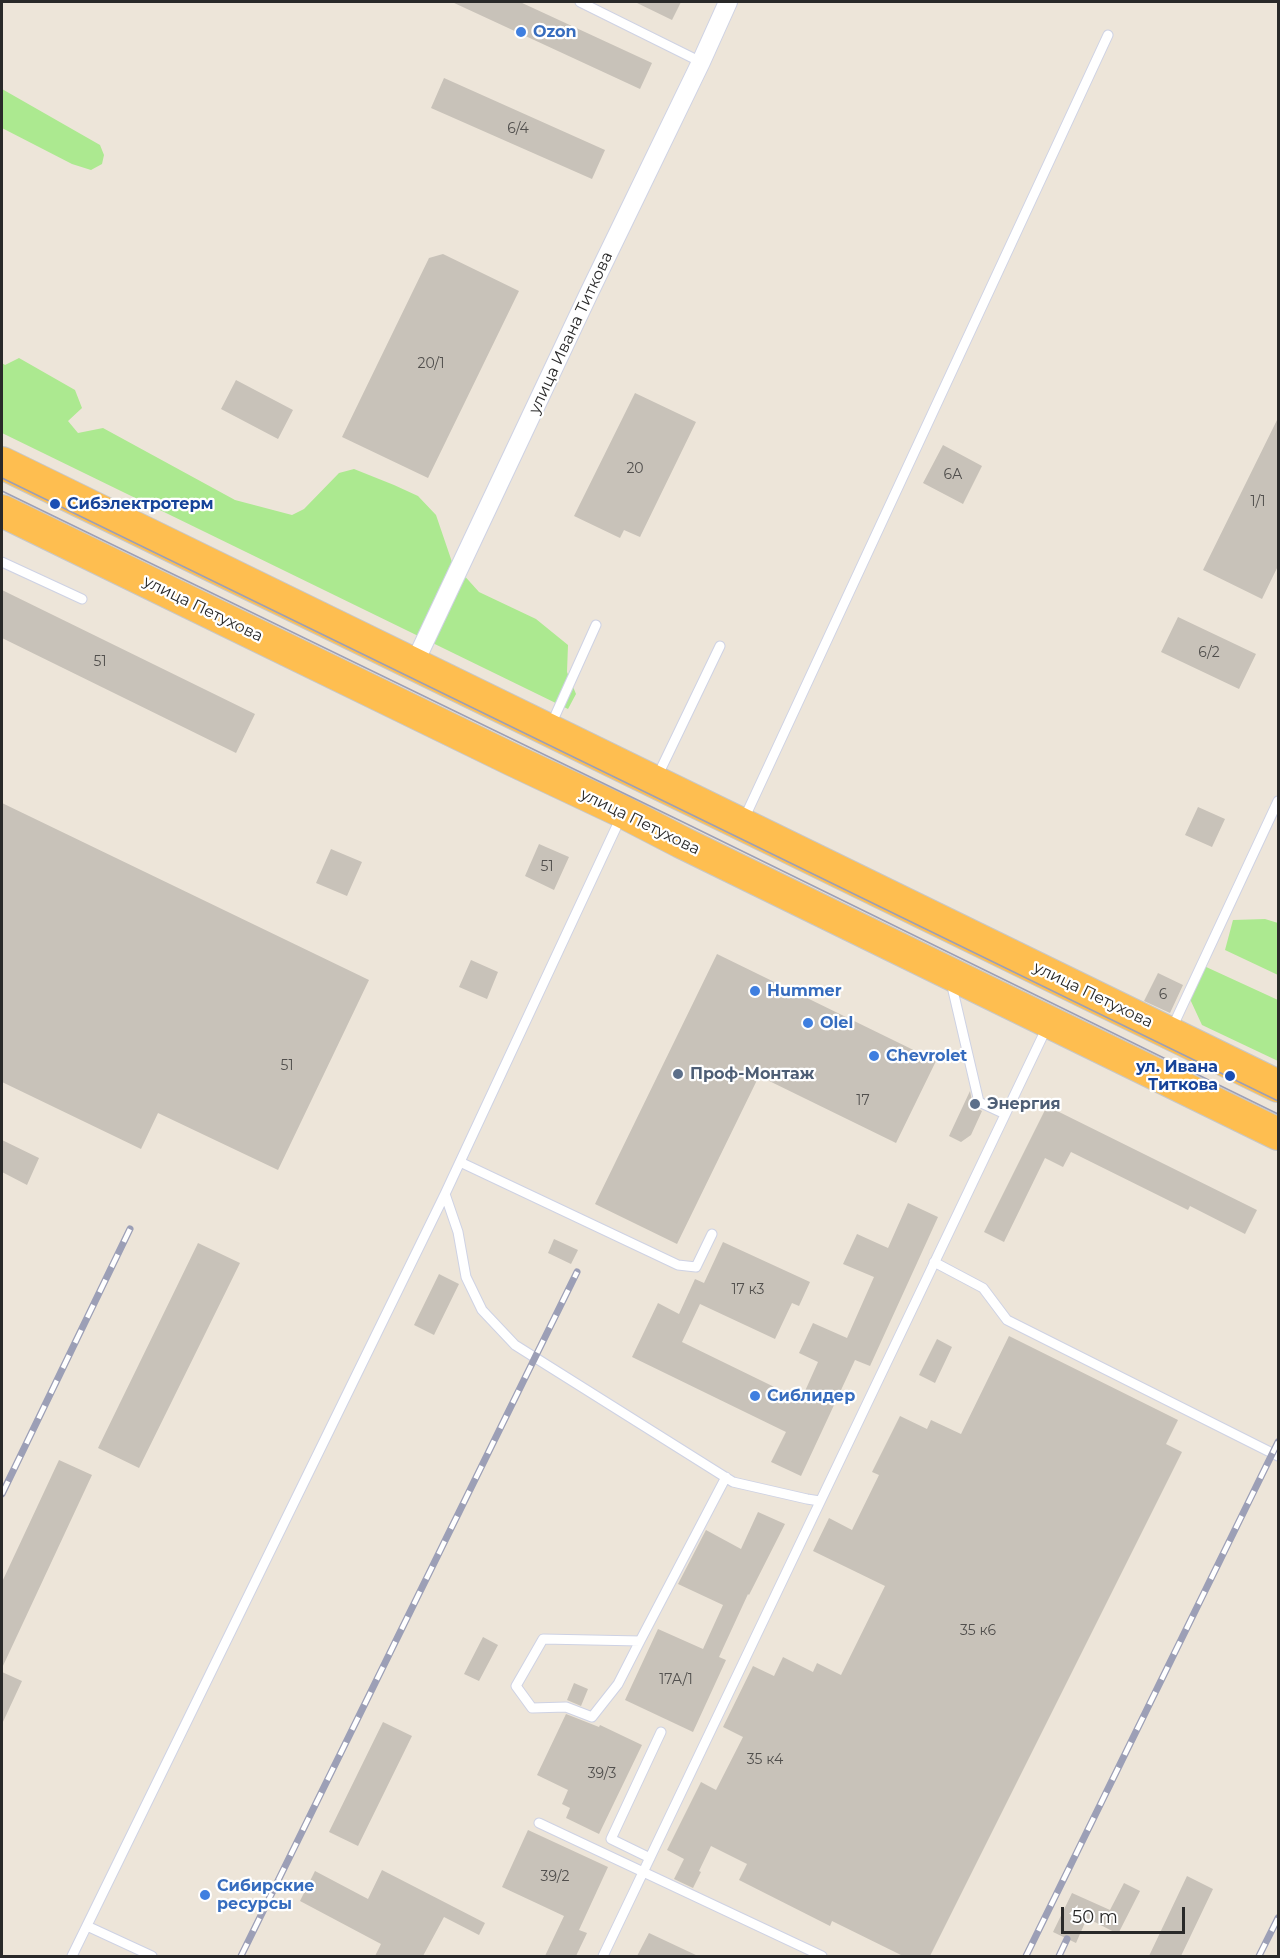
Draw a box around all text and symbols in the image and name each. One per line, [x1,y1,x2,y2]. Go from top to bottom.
place label: Ozon [533,22,577,42]
marker: Ozon [514,25,528,39]
house number: 6/4 [507,121,529,137]
street label: улица Ивана Титкова [525,249,617,417]
house number: 20/1 [417,356,445,372]
house number: 20 [626,461,644,477]
house number: 6А [943,467,963,483]
place label: Сибэлектротерм [67,494,214,514]
house number: 1/1 [1250,494,1266,510]
marker: Сибэлектротерм [48,497,62,511]
street label: улица Петухова [140,572,266,646]
house number: 6/2 [1198,645,1220,661]
house number: 51 [94,654,106,670]
street label: улица Петухова [577,785,703,859]
house number: 51 [541,859,553,875]
street label: улица Петухова [1030,958,1156,1032]
place label: Hummer [767,981,842,1001]
marker: Hummer [748,984,762,998]
house number: 6 [1159,987,1167,1003]
place label: Olel [820,1013,853,1033]
marker: Olel [801,1016,815,1030]
place label: Chevrolet [886,1046,967,1066]
marker: Chevrolet [867,1049,881,1063]
place label: ул. Ивана Титкова [1136,1057,1218,1095]
house number: 51 [281,1058,293,1074]
place label: Проф-Монтаж [690,1064,814,1084]
marker: Проф-Монтаж [671,1067,685,1081]
marker: ул. Ивана Титкова [1223,1069,1237,1083]
house number: 17 [856,1093,870,1109]
place label: Энергия [987,1094,1061,1114]
marker: Энергия [968,1097,982,1111]
house number: 17 к3 [732,1282,764,1298]
place label: Сиблидер [767,1386,855,1406]
marker: Сиблидер [748,1389,762,1403]
house number: 35 к6 [960,1623,996,1639]
house number: 17А/1 [659,1672,693,1688]
house number: 35 к4 [747,1752,783,1768]
house number: 39/3 [588,1766,616,1782]
house number: 39/2 [541,1869,569,1885]
place label: Сибирские ресурсы [217,1876,315,1914]
marker: Сибирские ресурсы [198,1888,212,1902]
scale bar [1064,1895,1188,1933]
text: 50 m [1072,1906,1118,1928]

